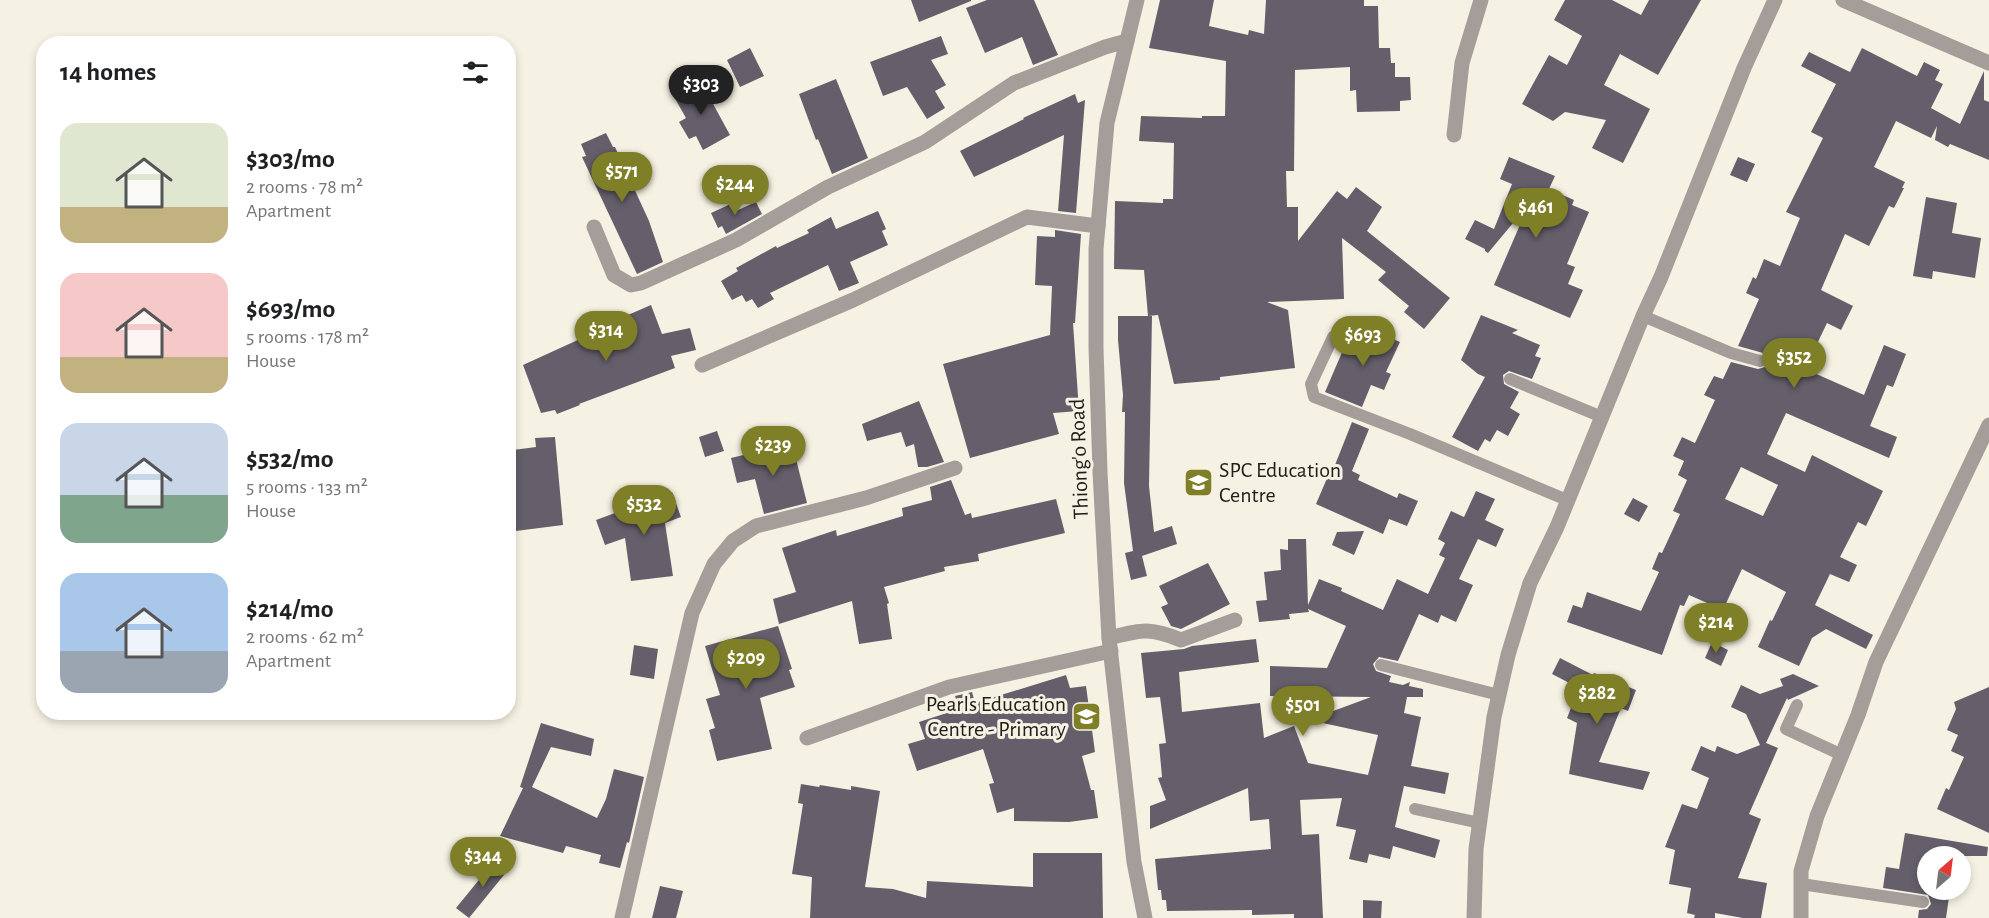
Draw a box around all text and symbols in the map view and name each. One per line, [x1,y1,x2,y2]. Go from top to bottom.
icon: filters [459,56,492,89]
text: 14 homes [60,59,156,85]
pin: $303 [665,65,737,116]
text: $303 [683,74,719,94]
text: $303/mo [246,146,335,172]
icon: home [108,147,180,219]
pin: $571 [586,152,658,203]
text: $571 [605,161,639,181]
pin: $244 [699,165,771,216]
text: $244 [716,174,754,194]
text: 2 rooms · 78 m² [246,177,363,197]
pin: $461 [1500,188,1572,239]
text: $461 [1518,197,1554,217]
text: Apartment [246,201,331,221]
text: $693/mo [246,296,335,322]
icon: home [108,297,180,369]
pin: $314 [570,311,642,362]
pin: $693 [1327,316,1399,367]
text: $314 [589,320,623,340]
text: $693 [1345,325,1381,345]
text: 5 rooms · 178 m² [246,327,369,347]
pin: $352 [1758,338,1830,389]
text: $352 [1776,347,1812,367]
text: House [246,351,296,371]
street label: Thiong'o Road [1066,398,1092,520]
pin: $239 [737,426,809,477]
text: $239 [755,435,791,455]
text: $532/mo [246,446,334,472]
icon: home [108,447,180,519]
place label: SPC Education Centre [1219,459,1341,506]
school or university icon: SPC Education Centre [1182,466,1214,498]
text: 5 rooms · 133 m² [246,477,368,497]
pin: $532 [608,485,680,536]
text: $532 [626,494,662,514]
text: House [246,501,296,521]
text: $214/mo [246,596,334,622]
icon: home [108,597,180,669]
pin: $214 [1680,603,1752,654]
text: $214 [1698,612,1734,632]
text: 2 rooms · 62 m² [246,627,364,647]
pin: $209 [710,639,782,690]
text: $209 [727,648,765,668]
text: Apartment [246,651,331,671]
pin: $282 [1561,674,1633,725]
text: $282 [1578,683,1616,703]
pin: $501 [1267,686,1339,737]
place label: Pearls Education Centre - Primary [926,693,1067,740]
text: $501 [1285,695,1321,715]
school or university icon: Pearls Education Centre - Primary [1071,700,1103,732]
pin: $344 [447,837,519,888]
text: $344 [464,846,502,866]
north arrow [1917,846,1971,900]
map controls [1917,846,1971,900]

